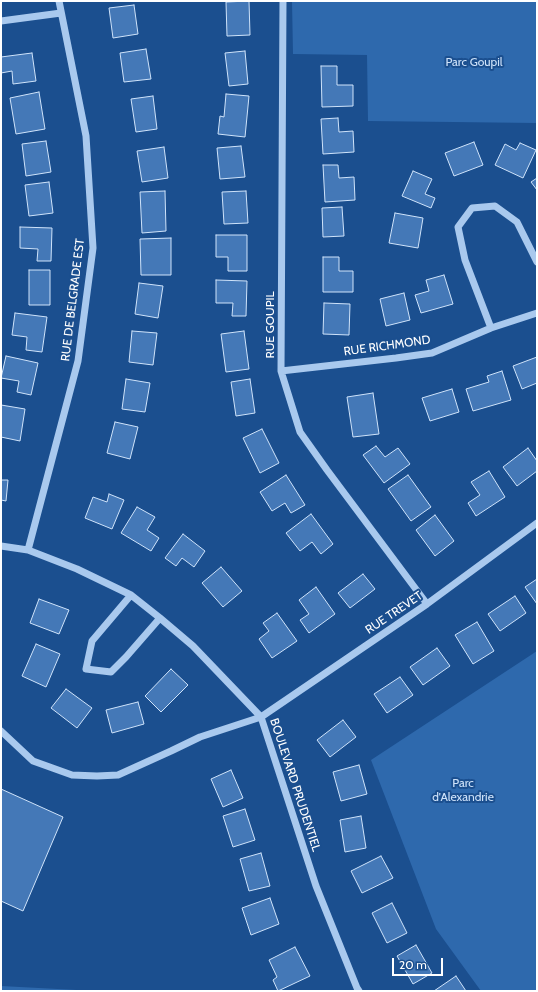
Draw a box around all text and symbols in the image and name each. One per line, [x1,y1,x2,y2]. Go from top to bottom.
park label: Parc Goupil [445,55,503,69]
street label: RUE DE BELGRADE EST [58,238,88,362]
street label: RUE GOUPIL [263,291,277,359]
street label: RUE RICHMOND [343,333,431,359]
street label: RUE TREVET [363,589,425,637]
street label: BOULEVARD PRUDENTIEL [267,717,323,853]
park label: Parc d'Alexandrie [432,776,494,804]
scale bar [394,950,445,976]
text: 20 m [399,957,427,972]

